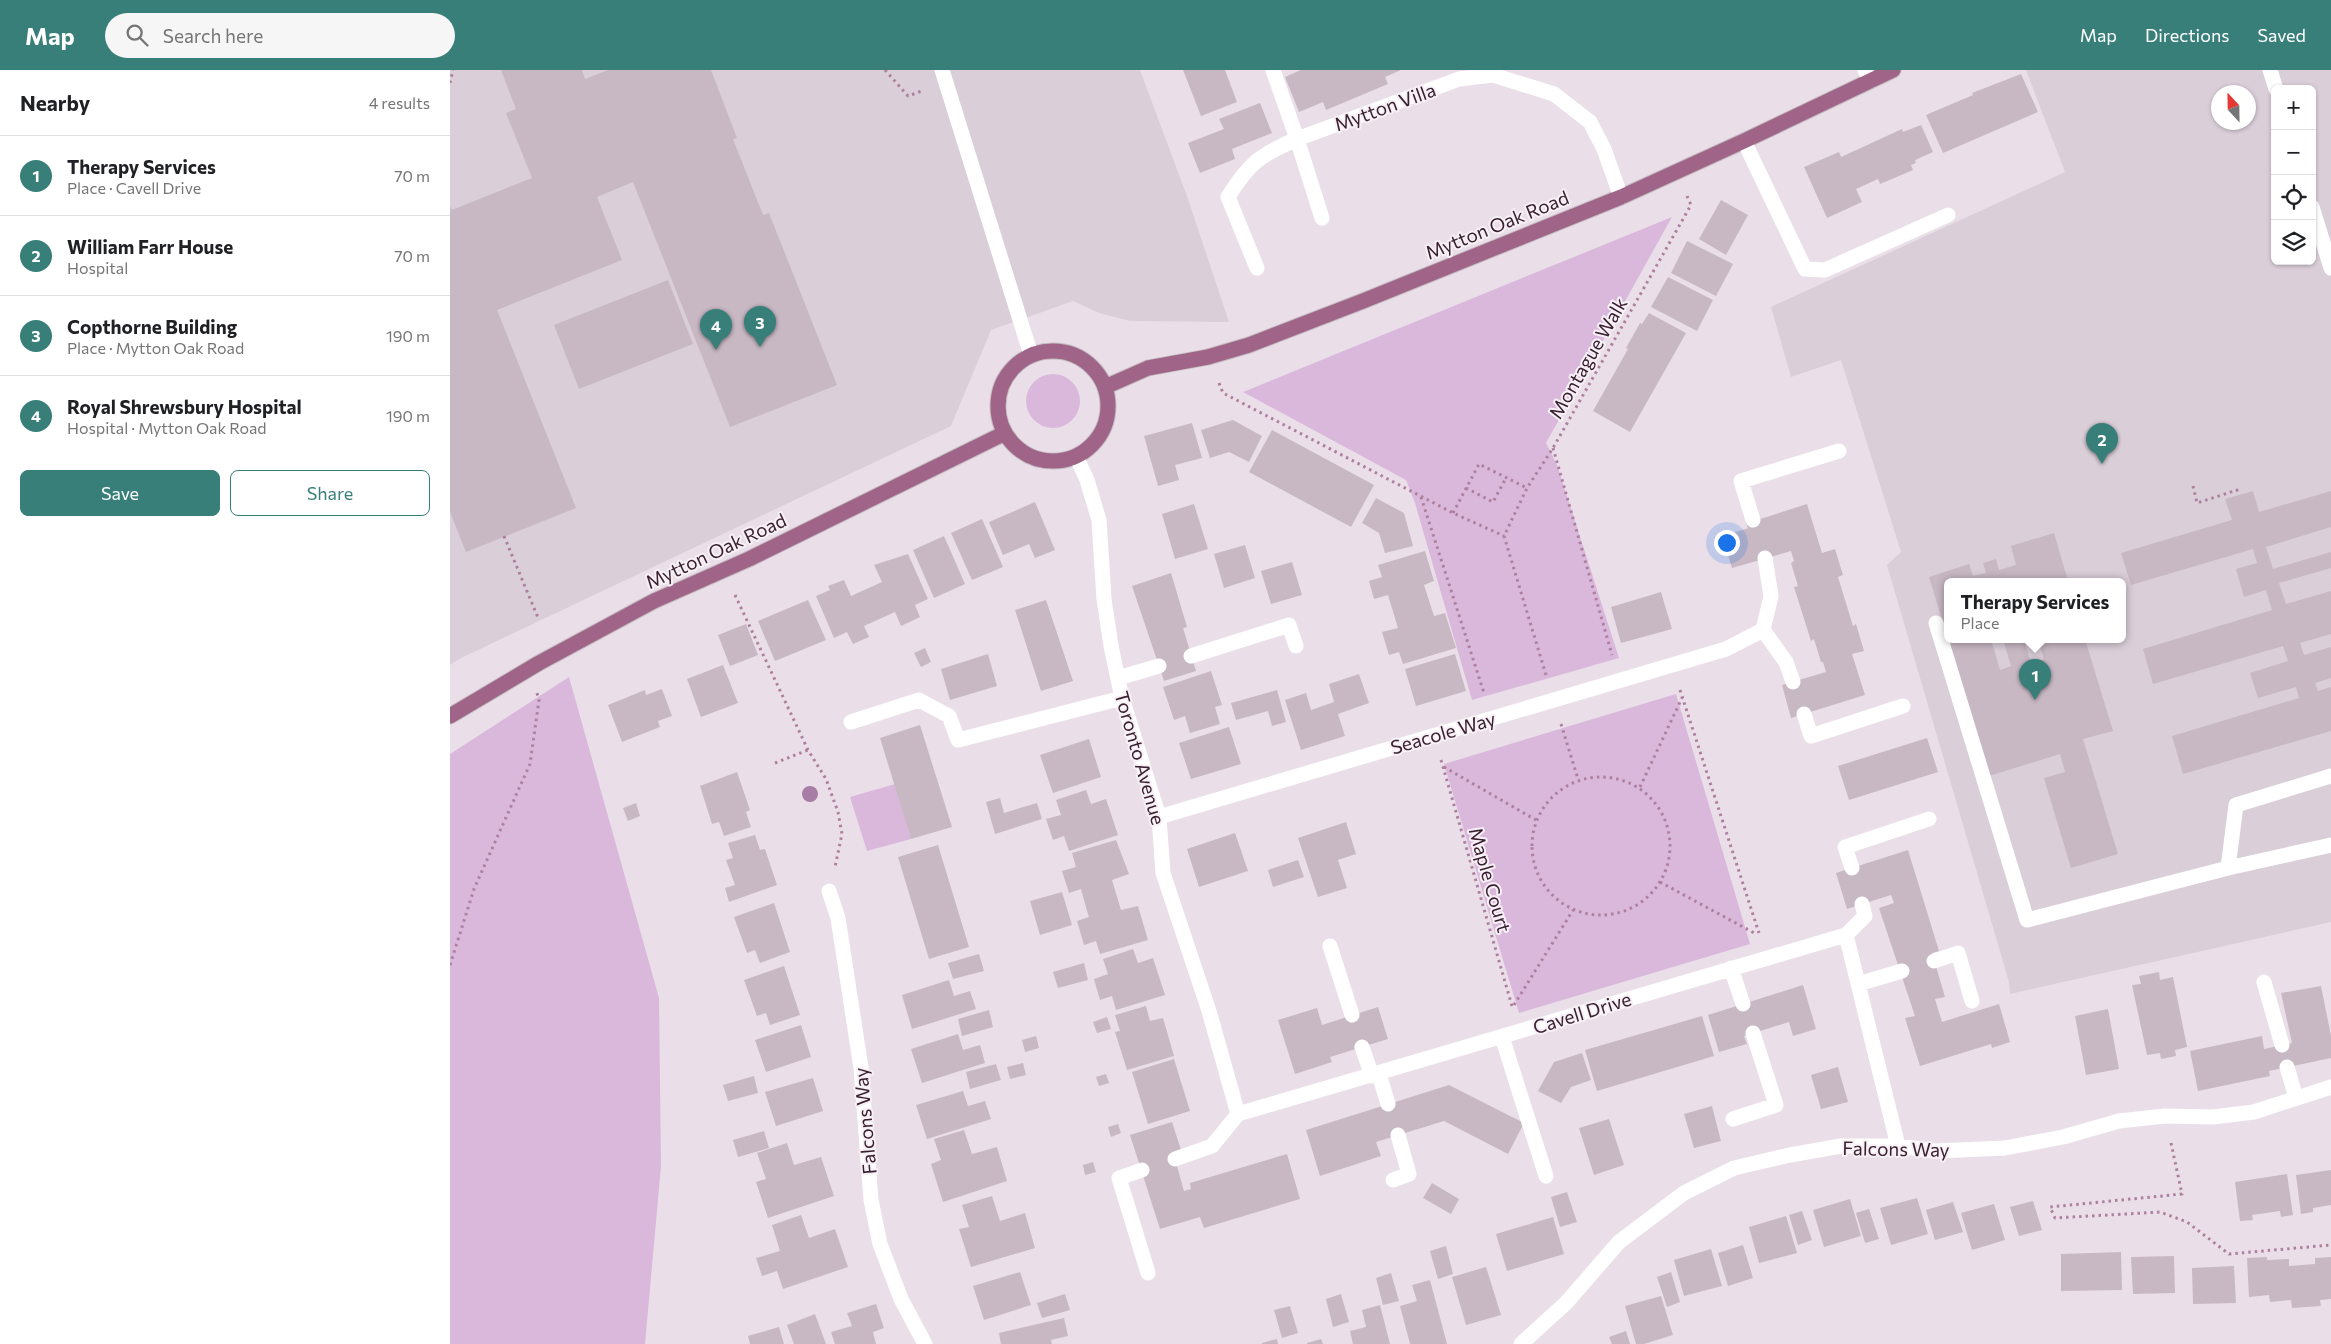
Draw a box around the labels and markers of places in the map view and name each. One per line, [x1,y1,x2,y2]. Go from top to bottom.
pin: 3 [744,306,776,347]
pin: 4 [700,309,732,350]
pin: 2 [2086,423,2118,464]
pin: 1 [2019,659,2051,700]

